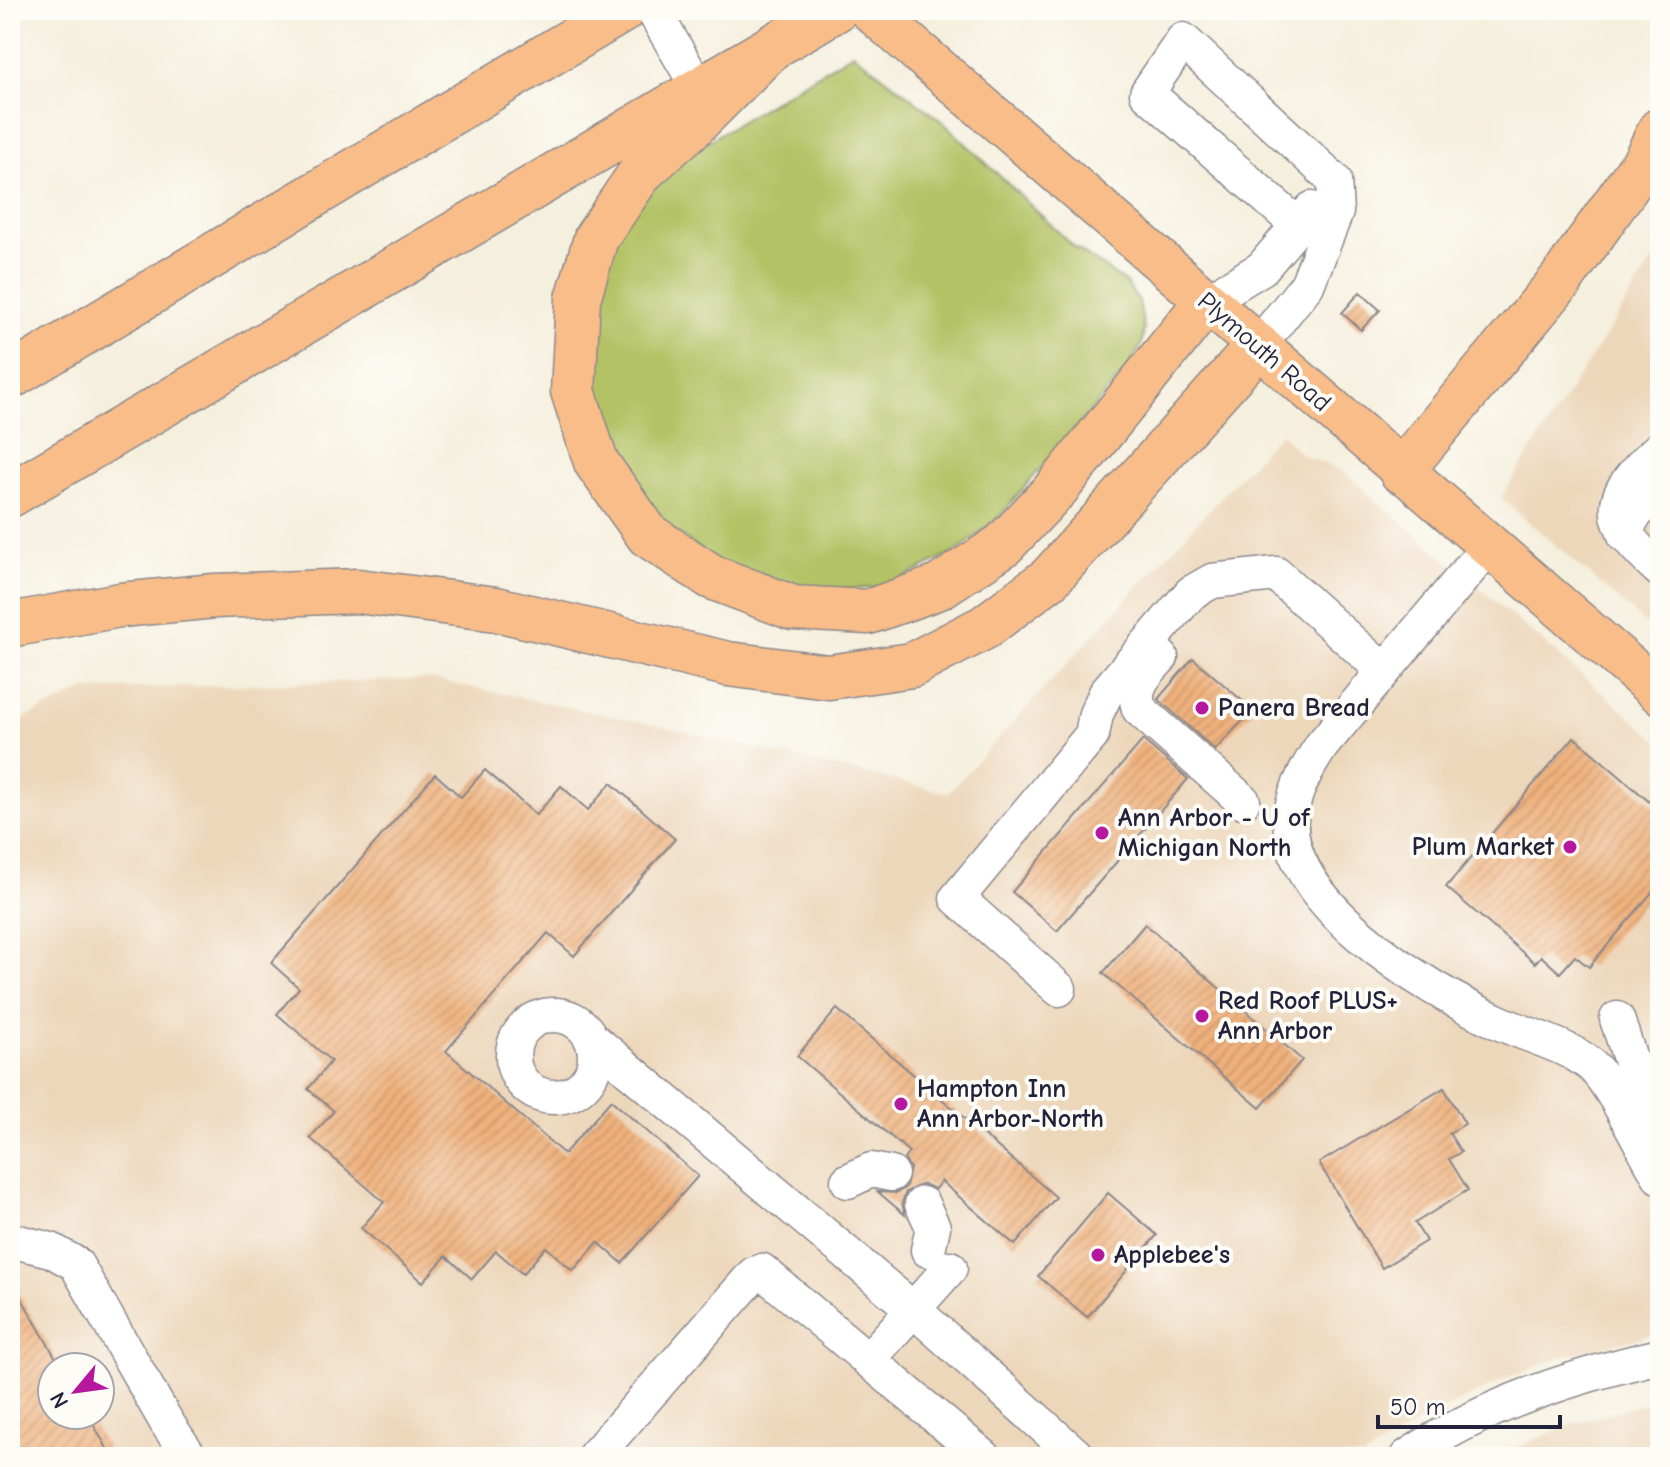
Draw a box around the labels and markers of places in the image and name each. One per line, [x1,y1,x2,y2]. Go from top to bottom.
place label: Panera Bread [1218,693,1370,723]
marker: Panera Bread [1193,699,1211,717]
place label: Ann Arbor - U of Michigan North [1118,803,1311,863]
marker: Ann Arbor - U of Michigan North [1093,824,1111,842]
place label: Plum Market [1412,832,1554,862]
marker: Plum Market [1561,838,1579,856]
place label: Red Roof PLUS+ Ann Arbor [1218,986,1398,1046]
marker: Red Roof PLUS+ Ann Arbor [1193,1007,1211,1025]
place label: Hampton Inn Ann Arbor-North [917,1074,1104,1134]
marker: Hampton Inn Ann Arbor-North [892,1095,910,1113]
place label: Applebee's [1114,1240,1230,1270]
marker: Applebee's [1089,1246,1107,1264]

